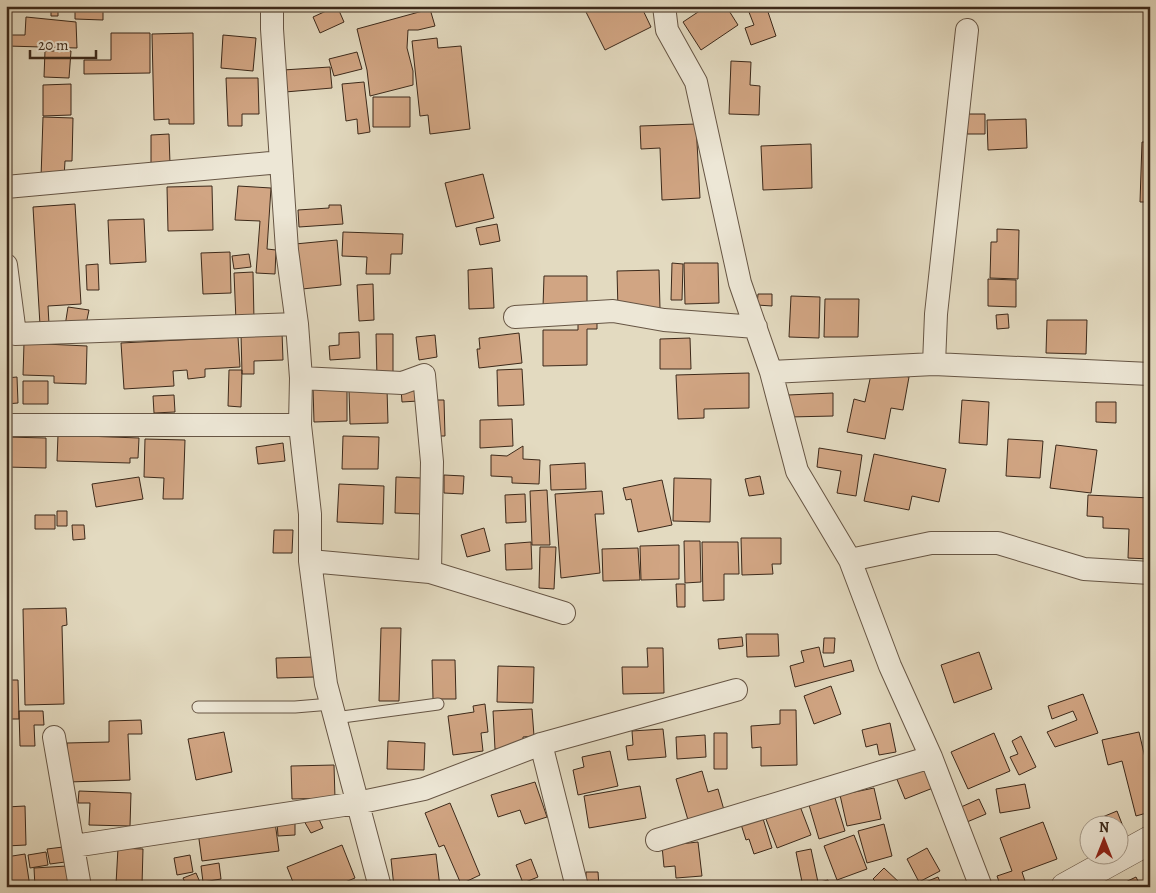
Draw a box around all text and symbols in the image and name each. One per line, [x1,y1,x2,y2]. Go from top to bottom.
scale bar [30,28,96,60]
text: 20 m [38,35,69,55]
north arrow [1078,816,1128,866]
text: N [1099,818,1109,837]

